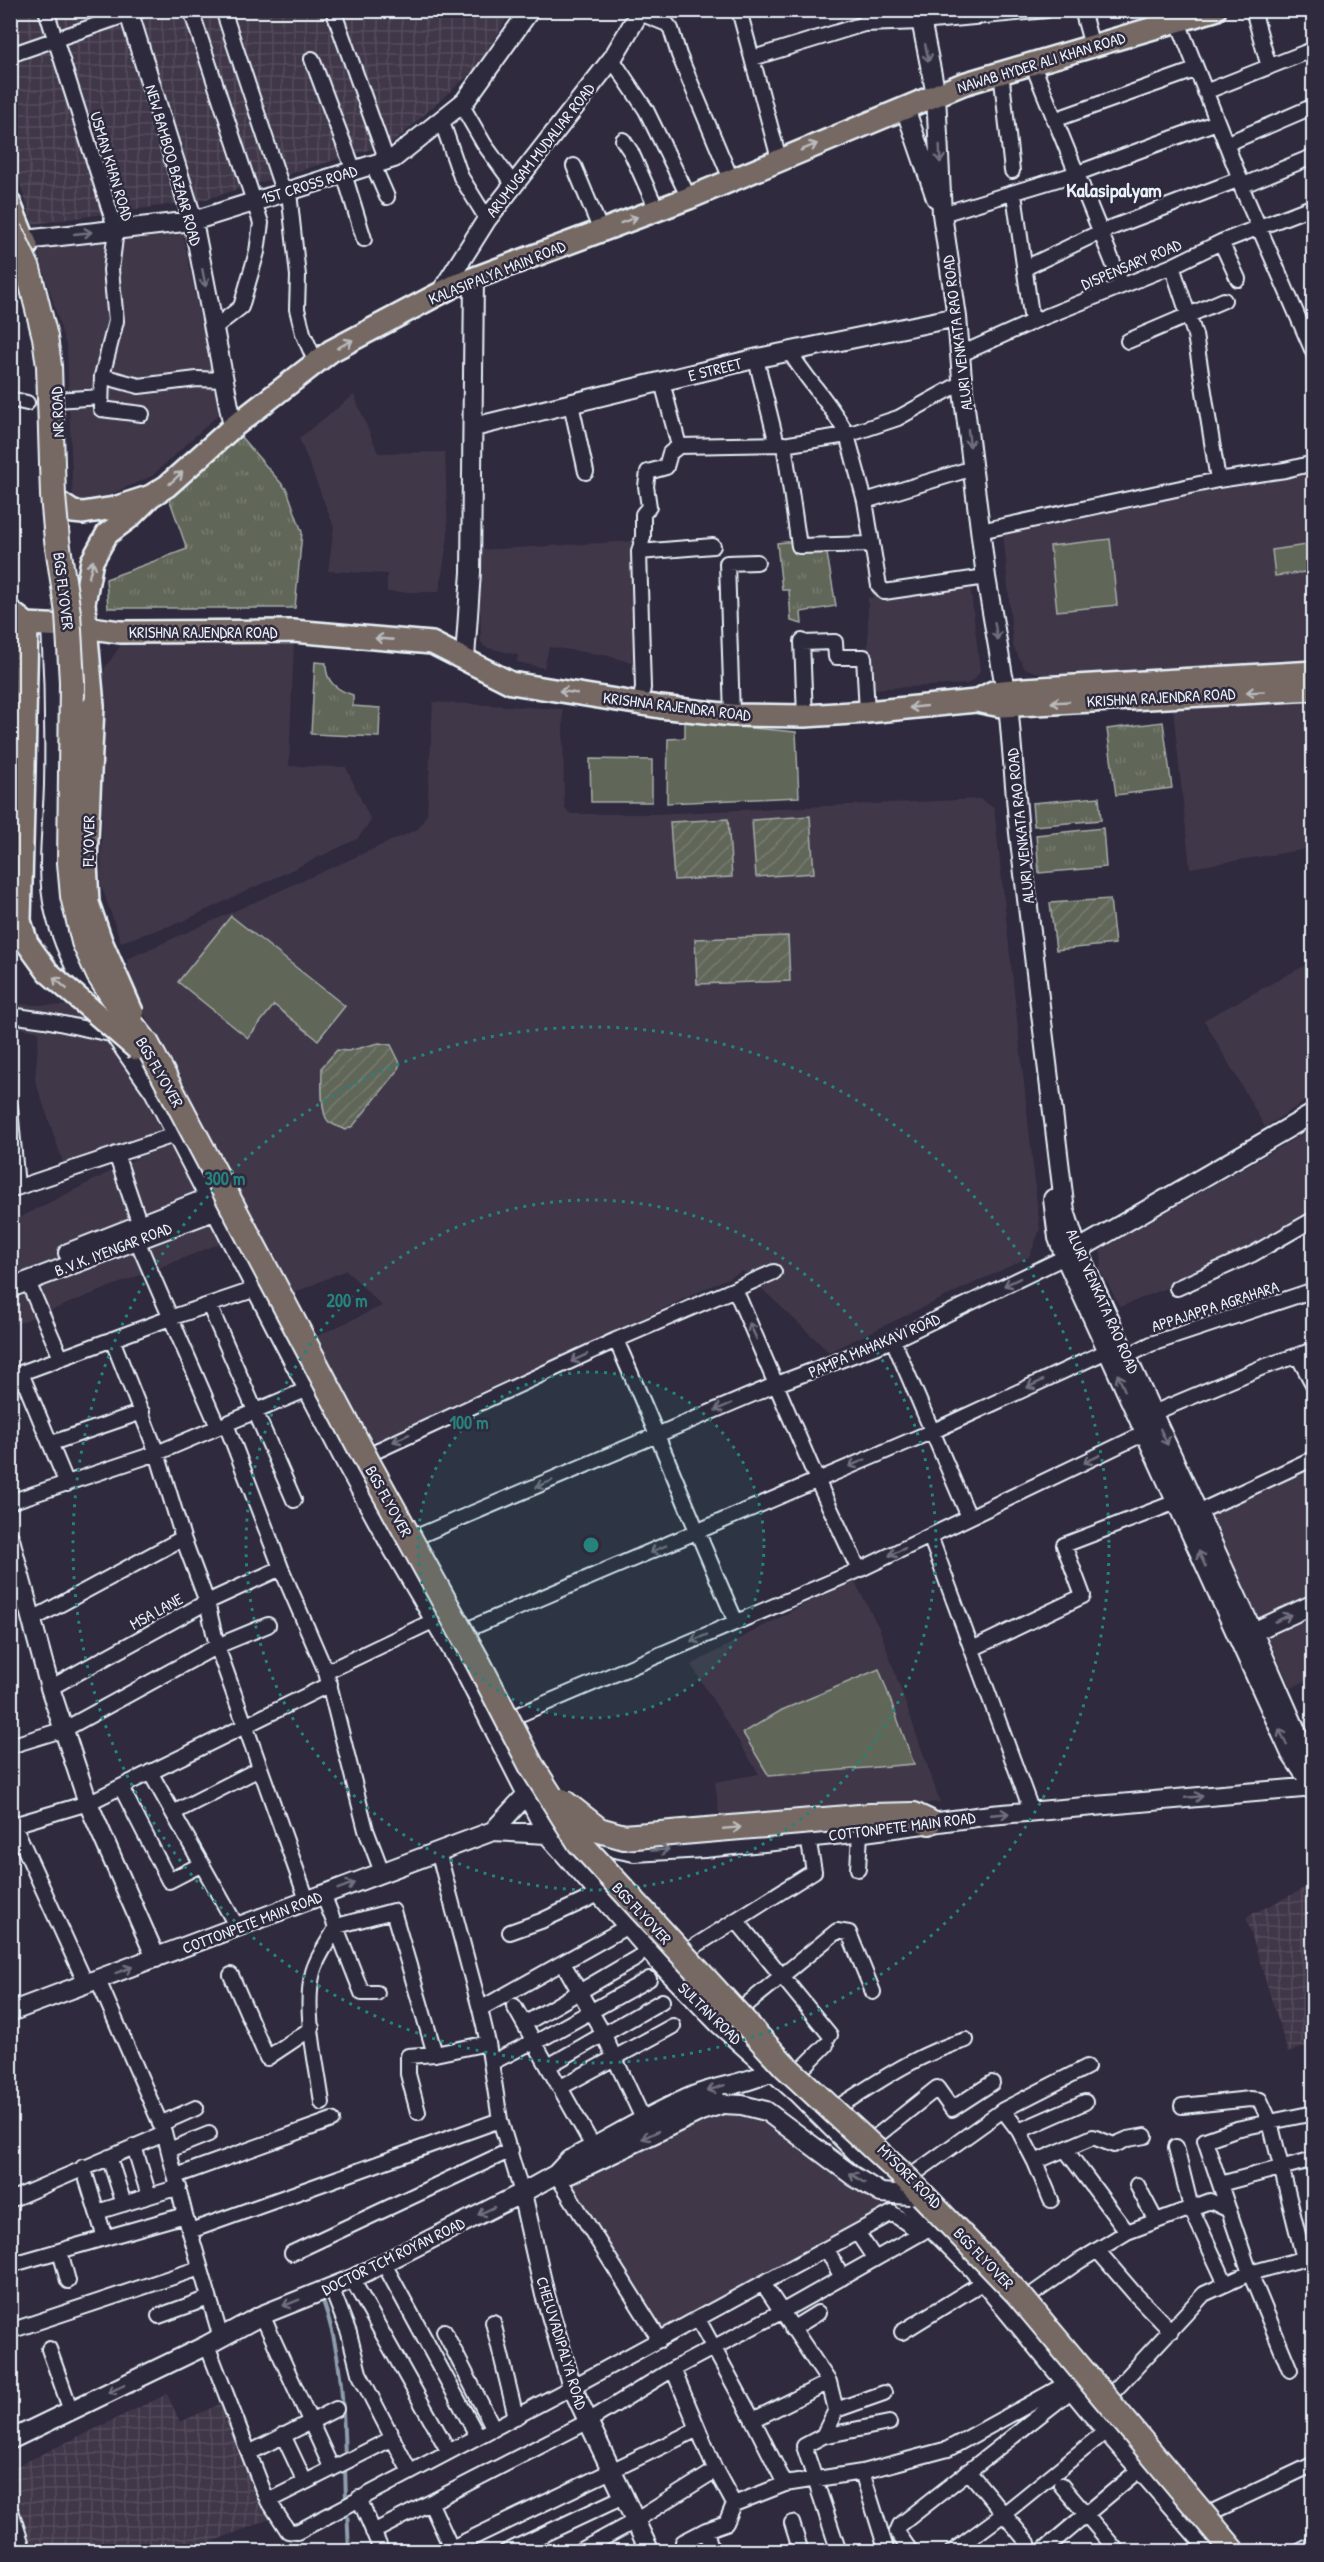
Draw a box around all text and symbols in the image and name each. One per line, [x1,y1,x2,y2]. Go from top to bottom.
street label: NAWAB HYDER ALI KHAN ROAD [954,26,1128,98]
one-way arrow [922,43,934,62]
street label: ARUMUGAM MUDALIAR ROAD [481,78,600,222]
street label: NEW BAMBOO BAZAAR ROAD [141,82,208,248]
street label: USMAN KHAN ROAD [85,109,139,224]
one-way arrow [800,141,818,152]
one-way arrow [934,143,945,163]
street label: 1ST CROSS ROAD [258,159,360,209]
district label: Kalasipalyam [1066,176,1162,204]
one-way arrow [619,214,638,225]
one-way arrow [73,227,92,238]
street label: DISPENSARY ROAD [1078,233,1185,295]
street label: KALASIPALYA MAIN ROAD [425,234,569,310]
street label: ALURI VENKATA RAO ROAD [937,254,977,412]
one-way arrow [199,268,210,288]
one-way arrow [335,338,353,349]
street label: E STREET [686,352,745,386]
street label: NR ROAD [45,386,69,438]
one-way arrow [963,427,974,447]
one-way arrow [168,471,183,485]
street label: BGS FLYOVER [48,551,80,631]
one-way arrow [85,560,97,579]
one-way arrow [990,620,1001,640]
street label: KRISHNA RAJENDRA ROAD [129,621,278,643]
one-way arrow [374,633,394,644]
street label: KRISHNA RAJENDRA ROAD [1086,682,1236,712]
street label: KRISHNA RAJENDRA ROAD [602,686,753,726]
one-way arrow [1246,686,1266,697]
one-way arrow [559,687,579,698]
one-way arrow [1051,697,1071,708]
one-way arrow [908,702,928,713]
street label: ALURI VENKATA RAO ROAD [1001,747,1039,905]
street label: FLYOVER [77,815,99,868]
one-way arrow [53,976,68,990]
street label: BGS FLYOVER [131,1033,189,1111]
text: 300 m [205,1166,245,1191]
street label: B.V.K. IYENGAR ROAD [51,1216,175,1281]
street label: ALURI VENKATA RAO ROAD [1061,1225,1145,1377]
street label: APPAJAPPA AGRAHARA [1149,1275,1282,1337]
one-way arrow [1003,1277,1021,1289]
text: 200 m [327,1288,367,1313]
street label: PAMPA MAHAKAVI ROAD [805,1307,944,1383]
one-way arrow [747,1322,759,1340]
one-way arrow [570,1352,588,1364]
one-way arrow [1115,1373,1127,1391]
one-way arrow [1026,1380,1044,1391]
one-way arrow [715,1402,733,1413]
text: 100 m [449,1410,489,1435]
one-way arrow [1159,1428,1170,1446]
one-way arrow [393,1433,411,1445]
one-way arrow [1083,1453,1101,1465]
one-way arrow [848,1458,866,1469]
street label: BGS FLYOVER [360,1462,418,1540]
one-way arrow [535,1478,553,1490]
centre of rings [581,1535,601,1555]
one-way arrow [650,1544,668,1555]
one-way arrow [888,1546,906,1558]
one-way arrow [1195,1551,1207,1569]
street label: MSA LANE [125,1587,187,1635]
one-way arrow [1274,1612,1292,1624]
one-way arrow [690,1633,709,1644]
one-way arrow [1276,1728,1288,1746]
one-way arrow [1184,1791,1204,1802]
street label: COTTONPETE MAIN ROAD [827,1806,977,1846]
one-way arrow [990,1809,1010,1820]
one-way arrow [722,1822,742,1833]
one-way arrow [650,1845,670,1856]
street label: BGS FLYOVER [607,1877,677,1949]
one-way arrow [336,1879,355,1890]
street label: COTTONPETE MAIN ROAD [179,1885,325,1959]
one-way arrow [115,1964,133,1975]
street label: SULTAN ROAD [673,1977,747,2049]
one-way arrow [707,2083,726,2094]
one-way arrow [642,2130,660,2142]
street label: MYSORE ROAD [873,2139,947,2213]
one-way arrow [848,2171,865,2184]
one-way arrow [477,2206,495,2217]
street label: DOCTOR TCM ROYAN ROAD [318,2212,469,2300]
street label: BGS FLYOVER [949,2222,1019,2294]
street label: CHELUVADIPALYA ROAD [531,2274,593,2412]
one-way arrow [282,2298,301,2309]
one-way arrow [107,2384,125,2396]

